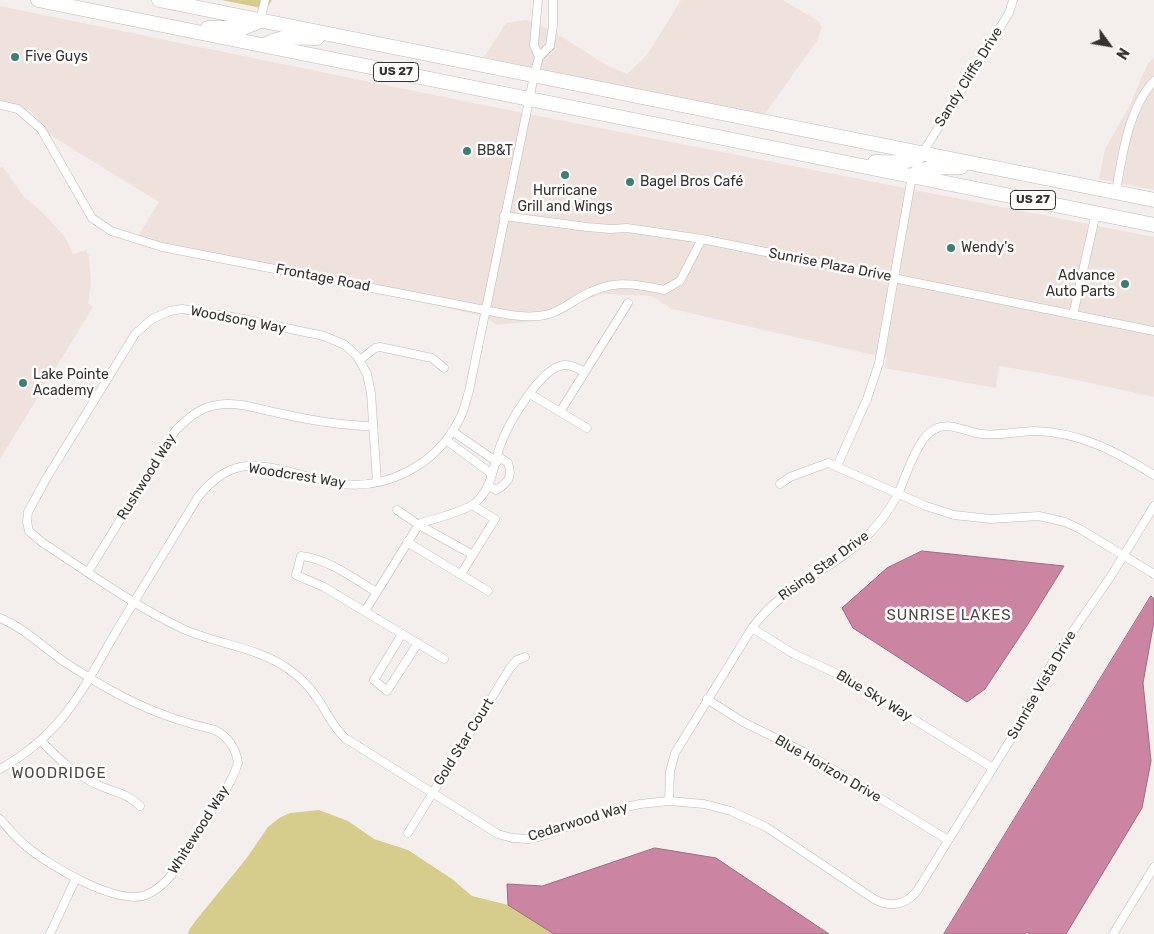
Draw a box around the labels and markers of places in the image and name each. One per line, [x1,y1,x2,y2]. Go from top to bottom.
place label: Five Guys [25,49,88,65]
marker: Five Guys [9,51,21,63]
place label: BB&T [477,143,513,159]
marker: BB&T [461,145,473,157]
marker: Hurricane Grill and Wings [559,169,571,181]
place label: Bagel Bros Café [640,174,743,190]
marker: Bagel Bros Café [624,176,636,188]
place label: Hurricane Grill and Wings [517,183,613,216]
place label: Wendy's [961,240,1014,256]
marker: Wendy's [945,242,957,254]
place label: Advance Auto Parts [1046,268,1115,300]
marker: Advance Auto Parts [1119,278,1131,290]
place label: Lake Pointe Academy [33,367,109,400]
marker: Lake Pointe Academy [17,377,29,389]

